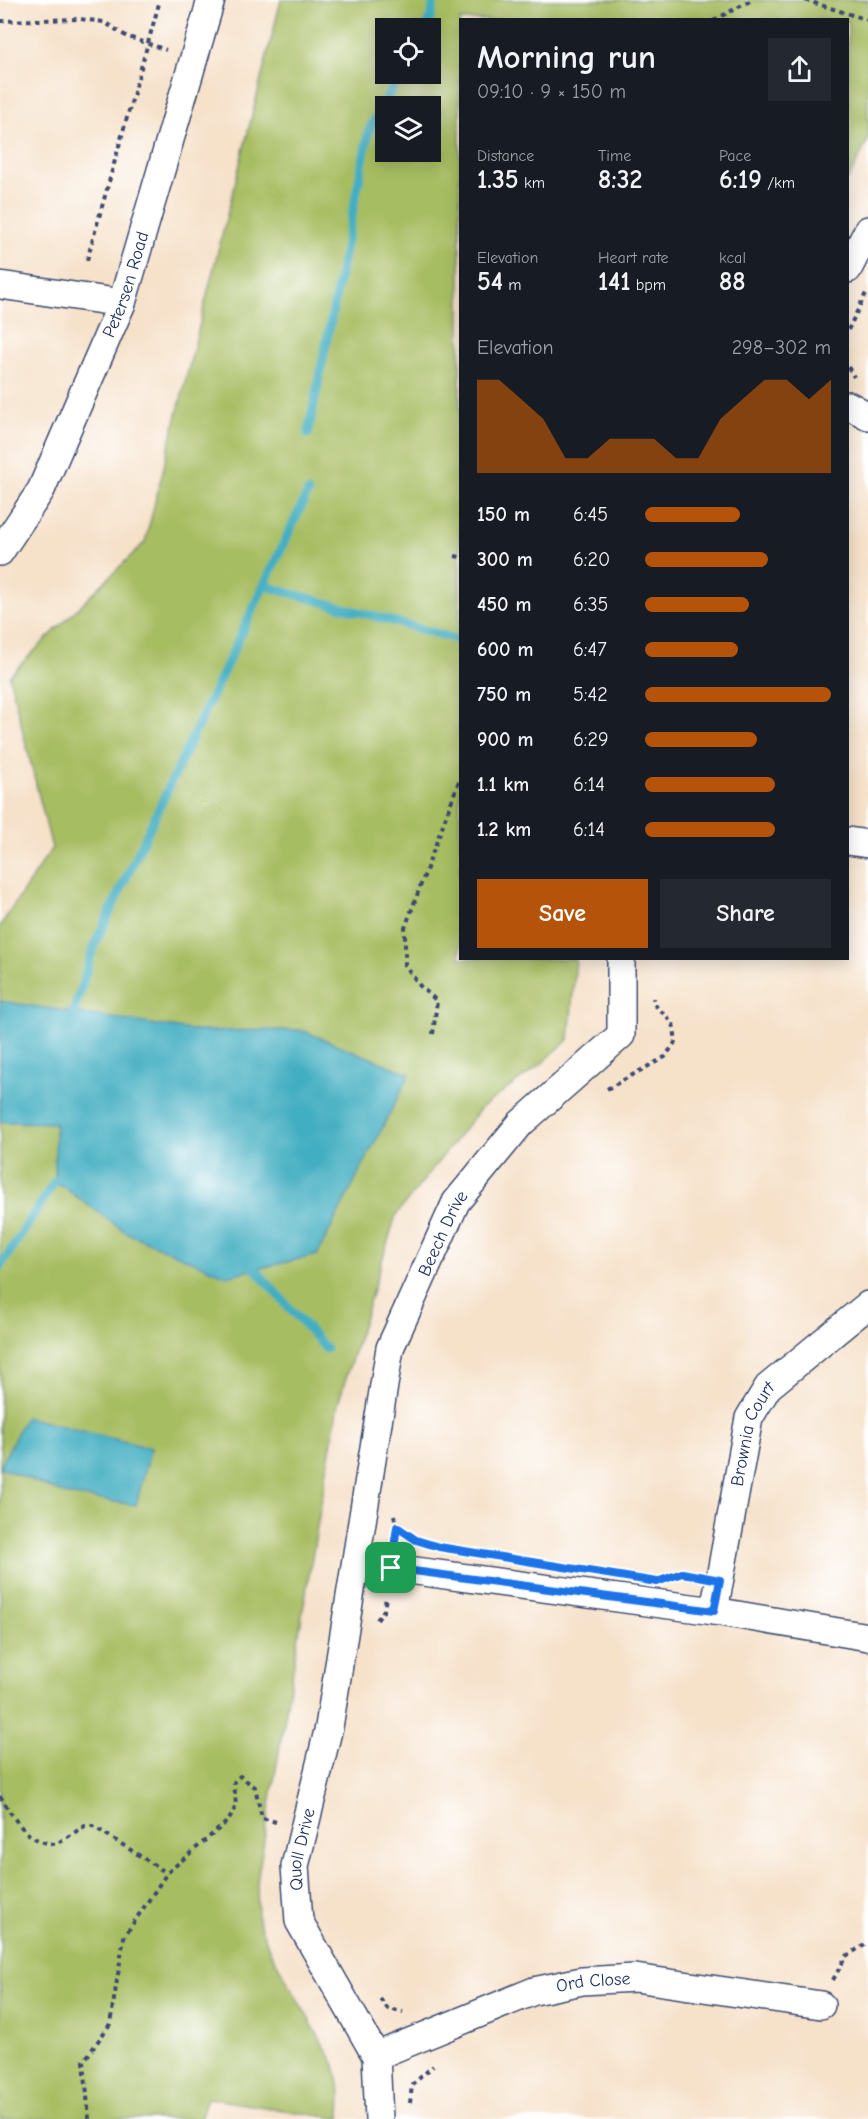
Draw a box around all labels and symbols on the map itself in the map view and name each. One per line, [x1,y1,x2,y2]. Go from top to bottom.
street label: Petersen Road [98,229,153,341]
street label: Beech Drive [413,1186,472,1279]
street label: Brownia Court [726,1376,779,1488]
pin [365,1542,416,1593]
street label: Quoll Drive [284,1806,319,1891]
street label: Ord Close [554,1968,631,1997]

